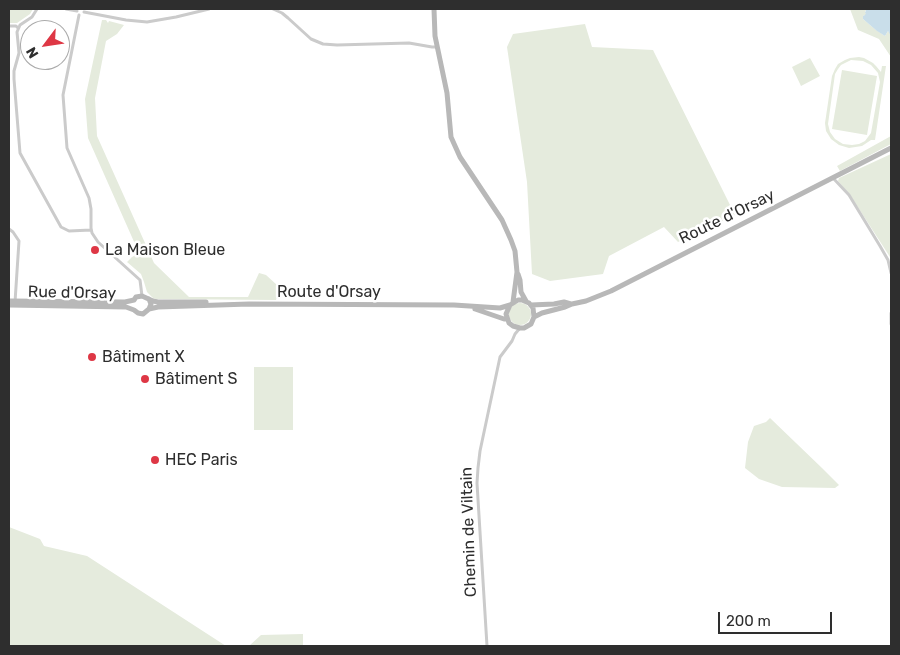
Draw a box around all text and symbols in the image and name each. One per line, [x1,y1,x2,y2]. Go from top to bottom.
north arrow [20,20,70,70]
text: N [23,44,42,61]
street label: Route d'Orsay [676,186,778,248]
place label: La Maison Bleue [105,240,225,260]
marker: La Maison Bleue [89,244,101,256]
street label: Route d'Orsay [277,282,381,302]
street label: Rue d'Orsay [28,283,116,303]
place label: Bâtiment X [102,347,185,367]
marker: Bâtiment X [86,351,98,363]
place label: Bâtiment S [155,369,237,389]
marker: Bâtiment S [139,373,151,385]
place label: HEC Paris [165,450,238,470]
marker: HEC Paris [149,454,161,466]
street label: Chemin de Viltain [457,467,481,597]
scale bar [720,602,834,634]
text: 200 m [726,612,771,630]

